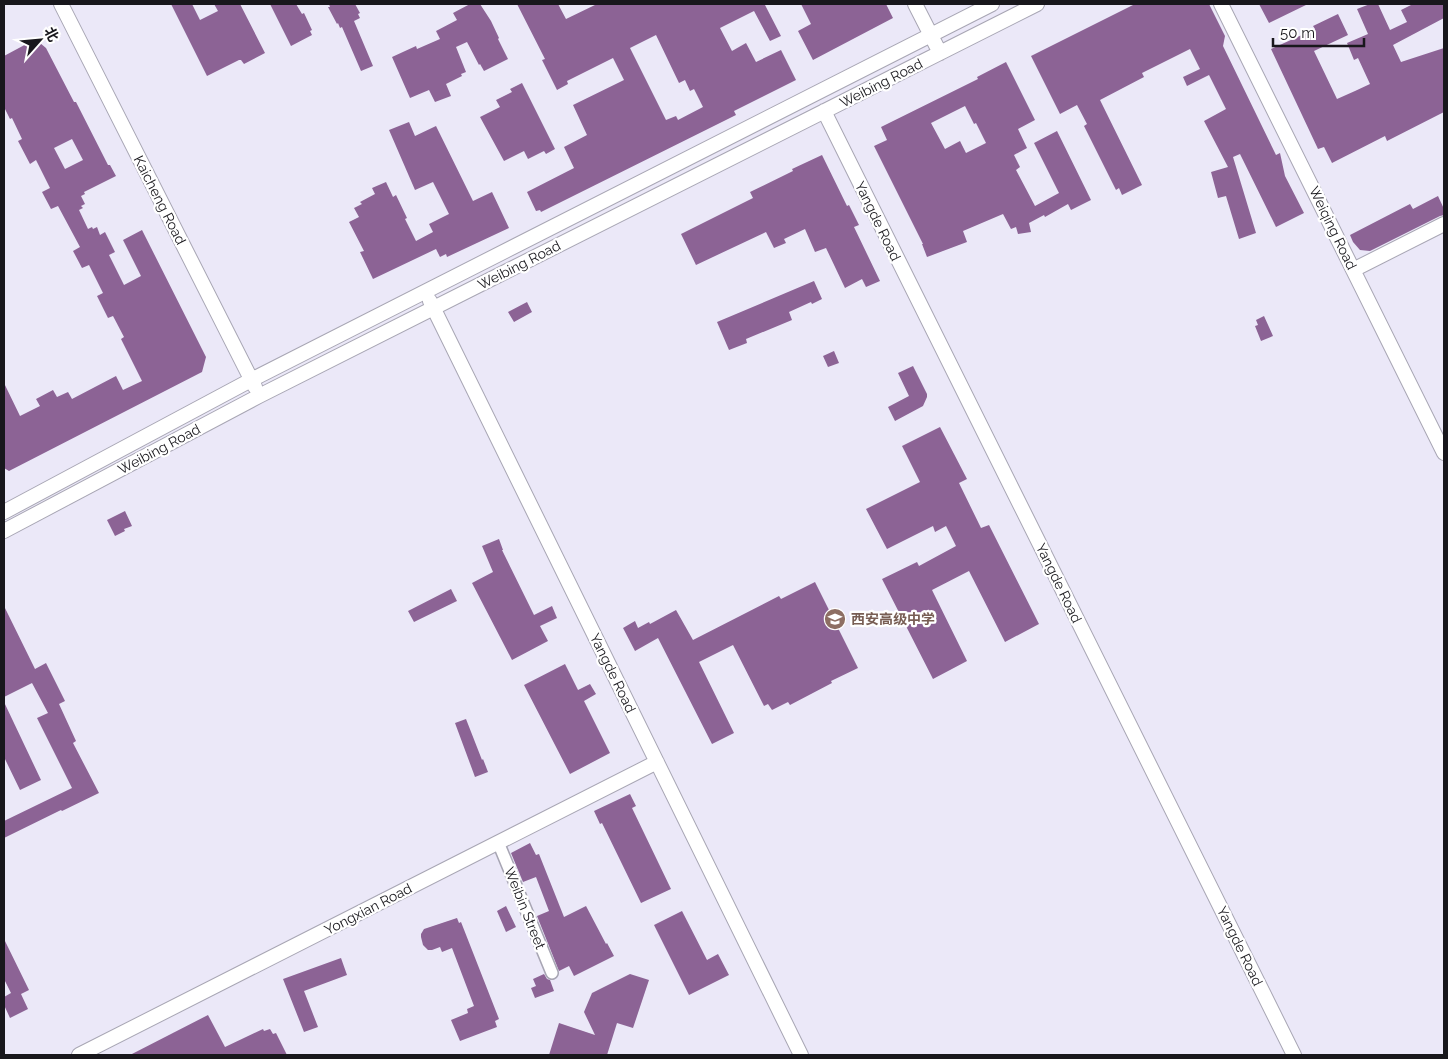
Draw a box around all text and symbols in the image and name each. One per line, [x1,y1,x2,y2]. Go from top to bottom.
north arrow [15,15,65,65]
scale bar [1273,15,1364,47]
text: 北 [41,24,62,44]
text: 50 m [1280,24,1315,42]
street label: Weibing Road [837,55,925,111]
street label: Kaicheng Road [131,153,189,247]
street label: Yangde Road [852,179,904,263]
street label: Weiqing Road [1306,184,1360,272]
street label: Weibing Road [475,237,563,293]
street label: Weibing Road [115,421,203,477]
street label: Yangde Road [1033,541,1085,625]
school or university icon: 西安高级中学 [823,607,847,631]
place label: 西安高级中学 [851,611,935,627]
street label: Yangde Road [587,631,639,715]
street label: Weibin Street [501,865,549,952]
street label: Yongxian Road [322,880,414,938]
street label: Yangde Road [1214,904,1266,988]

